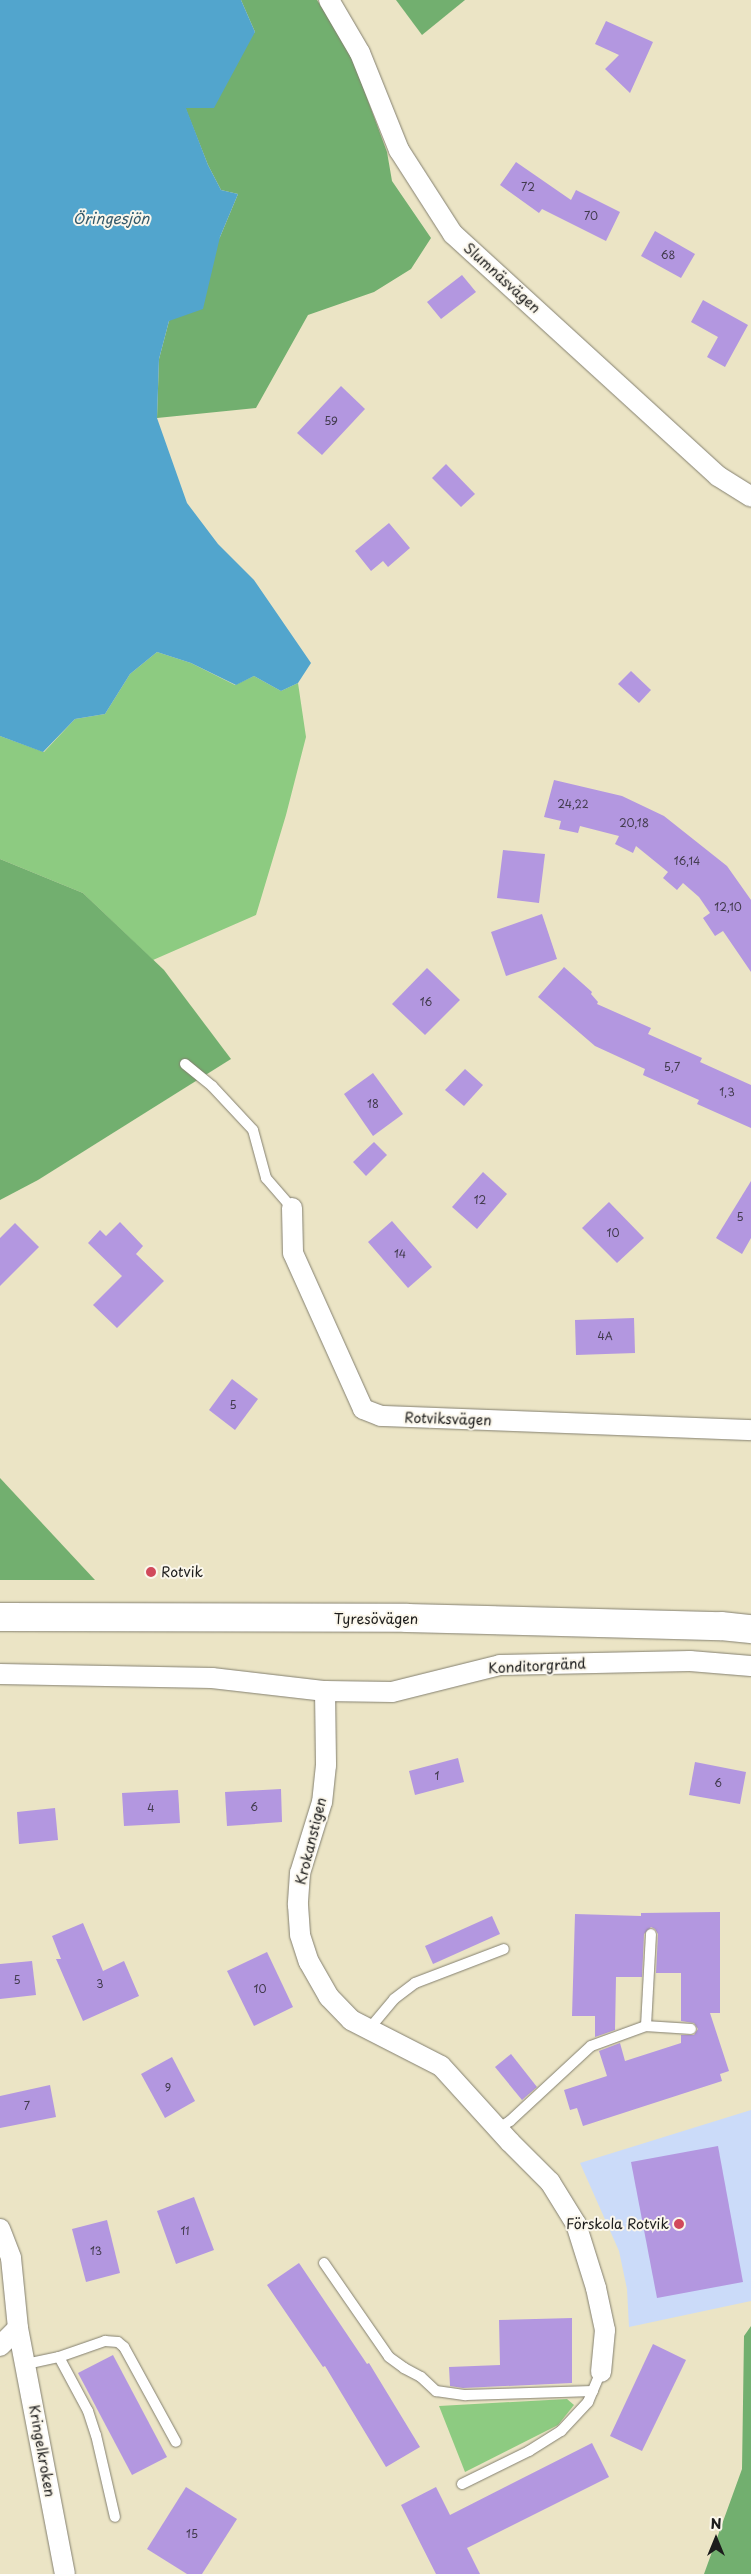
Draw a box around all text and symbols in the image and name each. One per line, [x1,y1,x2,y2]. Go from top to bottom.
house number: 72 [521,180,535,194]
water label: Öringesjön [73,209,149,227]
house number: 70 [584,209,598,223]
street label: Slumnäsvägen [460,239,544,317]
house number: 68 [661,248,675,262]
house number: 59 [324,414,338,428]
house number: 24,22 [557,797,589,811]
house number: 20,18 [619,816,649,830]
house number: 16,14 [674,854,700,868]
house number: 12,10 [714,900,742,914]
house number: 16 [420,995,432,1009]
house number: 5,7 [664,1060,680,1074]
house number: 1,3 [719,1085,735,1099]
house number: 18 [367,1097,379,1111]
house number: 12 [474,1193,486,1207]
house number: 5 [736,1210,744,1224]
house number: 10 [607,1226,619,1240]
house number: 14 [394,1247,406,1261]
house number: 4A [597,1329,613,1343]
house number: 5 [229,1398,237,1412]
street label: Rotviksvägen [404,1409,492,1429]
place label: Rotvik [161,1564,203,1580]
marker: Rotvik [145,1566,157,1578]
street label: Tyresövägen [334,1611,418,1627]
street label: Konditorgränd [488,1655,586,1677]
house number: 1 [435,1769,439,1783]
house number: 6 [714,1776,722,1790]
street label: Krokanstigen [292,1796,330,1886]
house number: 6 [250,1800,258,1814]
house number: 4 [147,1801,155,1815]
house number: 5 [13,1973,21,1987]
house number: 3 [96,1977,104,1991]
house number: 10 [254,1982,266,1996]
house number: 9 [165,2081,171,2095]
house number: 7 [24,2099,30,2113]
place label: Förskola Rotvik [566,2216,669,2232]
marker: Förskola Rotvik [673,2218,685,2230]
house number: 11 [180,2224,190,2238]
house number: 13 [90,2244,102,2258]
street label: Kringelkroken [26,2404,58,2498]
text: N [710,2513,722,2534]
north arrow [691,2514,741,2564]
house number: 15 [186,2527,198,2541]

